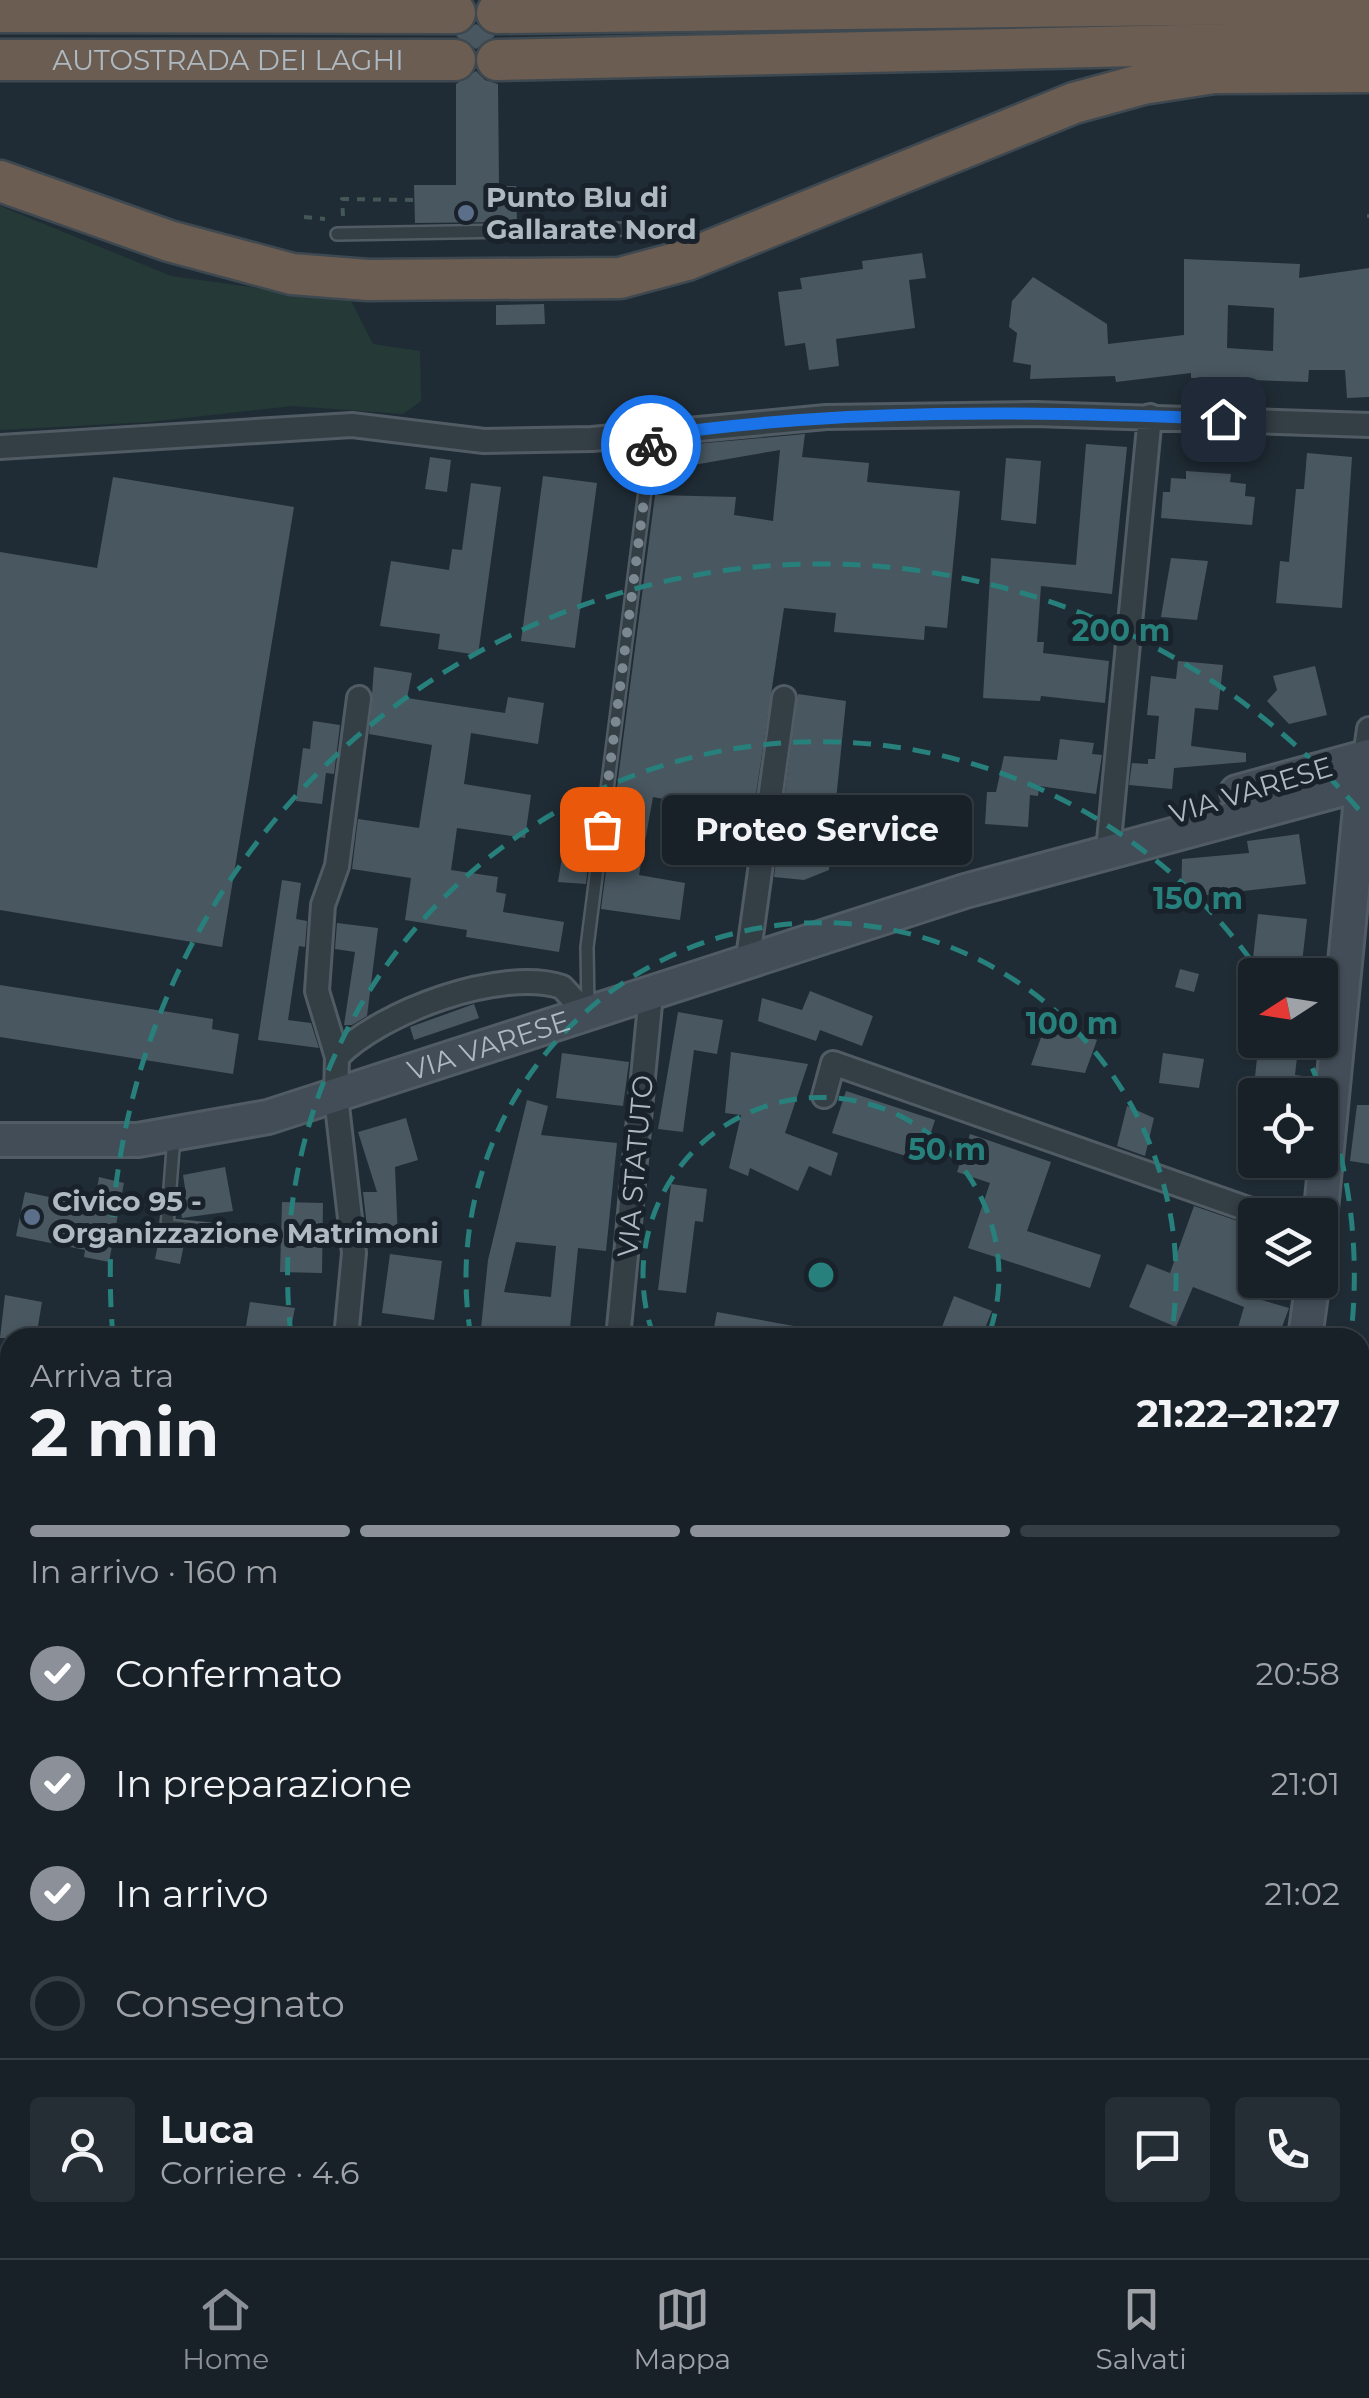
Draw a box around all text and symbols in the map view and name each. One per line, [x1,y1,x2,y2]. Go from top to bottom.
street label: AUTOSTRADA DEI LAGHI [52,43,404,77]
place label: Punto Blu di Gallarate Nord [486,180,697,246]
marker: Punto Blu di Gallarate Nord [455,202,477,224]
pin [1181,377,1266,462]
icon: home [1196,392,1251,447]
courier [601,395,701,495]
icon: bike [624,418,679,473]
text: 200 m [1072,612,1170,649]
street label: VIA VARESE [1165,749,1337,831]
pin [560,787,645,872]
callout: Proteo Service [662,794,972,864]
icon: bag [575,802,630,857]
text: Proteo Service [695,810,939,849]
text: 150 m [1153,880,1243,917]
north arrow [1238,958,1338,1058]
map controls [1238,958,1338,1298]
street label: VIA VARESE [403,1003,574,1088]
text: 100 m [1026,1005,1118,1042]
street label: VIA STATUTO [610,1073,660,1259]
button: locate [1238,1078,1338,1178]
text: 50 m [908,1131,986,1168]
place label: Civico 95 - Organizzazione Matrimoni [52,1184,439,1250]
button: layers [1238,1198,1338,1298]
marker: Civico 95 - Organizzazione Matrimoni [21,1206,43,1228]
centre of rings [803,1257,839,1293]
text: Arriva tra [30,1356,174,1395]
text: 21:22–21:27 [1136,1390,1340,1437]
text: 2 min [30,1393,219,1472]
text: In arrivo · 160 m [30,1552,279,1591]
icon: check [30,1646,85,1701]
text: Confermato [115,1650,342,1697]
text: 20:58 [1255,1654,1340,1693]
icon: check [30,1756,85,1811]
text: In preparazione [115,1760,412,1807]
text: 21:01 [1271,1764,1340,1803]
icon: check [30,1866,85,1921]
text: In arrivo [115,1870,269,1917]
text: 21:02 [1264,1874,1340,1913]
text: Consegnato [115,1980,345,2027]
button: person [30,2097,135,2202]
button: chat [1105,2097,1210,2202]
button: phone [1235,2097,1340,2202]
text: Luca [160,2106,255,2153]
text: Corriere · 4.6 [160,2153,359,2192]
tab: Home [182,2282,269,2376]
tab: Mappa [633,2282,731,2376]
tab: Salvati [1095,2282,1187,2376]

